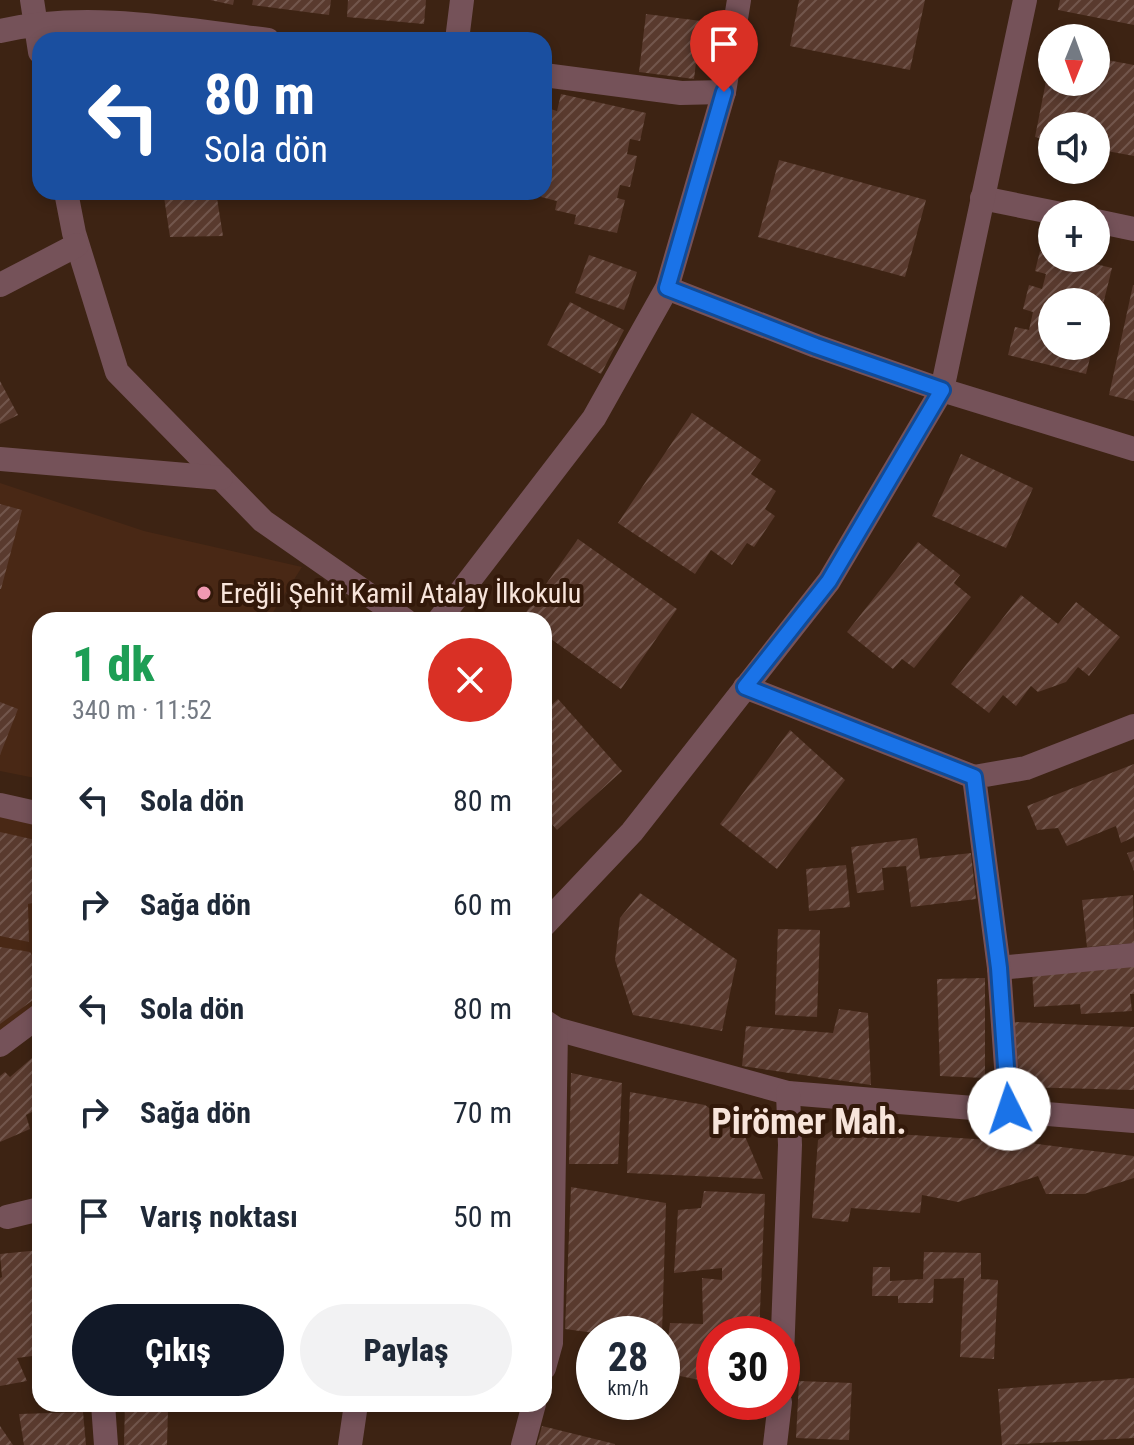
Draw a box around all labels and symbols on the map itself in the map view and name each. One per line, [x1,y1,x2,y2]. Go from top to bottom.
pin [690,10,758,92]
north arrow [1038,24,1110,96]
place label: Ereğli Şehit Kamil Atalay İlkokulu [220,577,581,610]
marker: Ereğli Şehit Kamil Atalay İlkokulu [195,584,213,602]
position arrow [967,1067,1051,1151]
district label: Pirömer Mah. [711,1101,907,1143]
speed limit sign: 30 [696,1316,800,1420]

